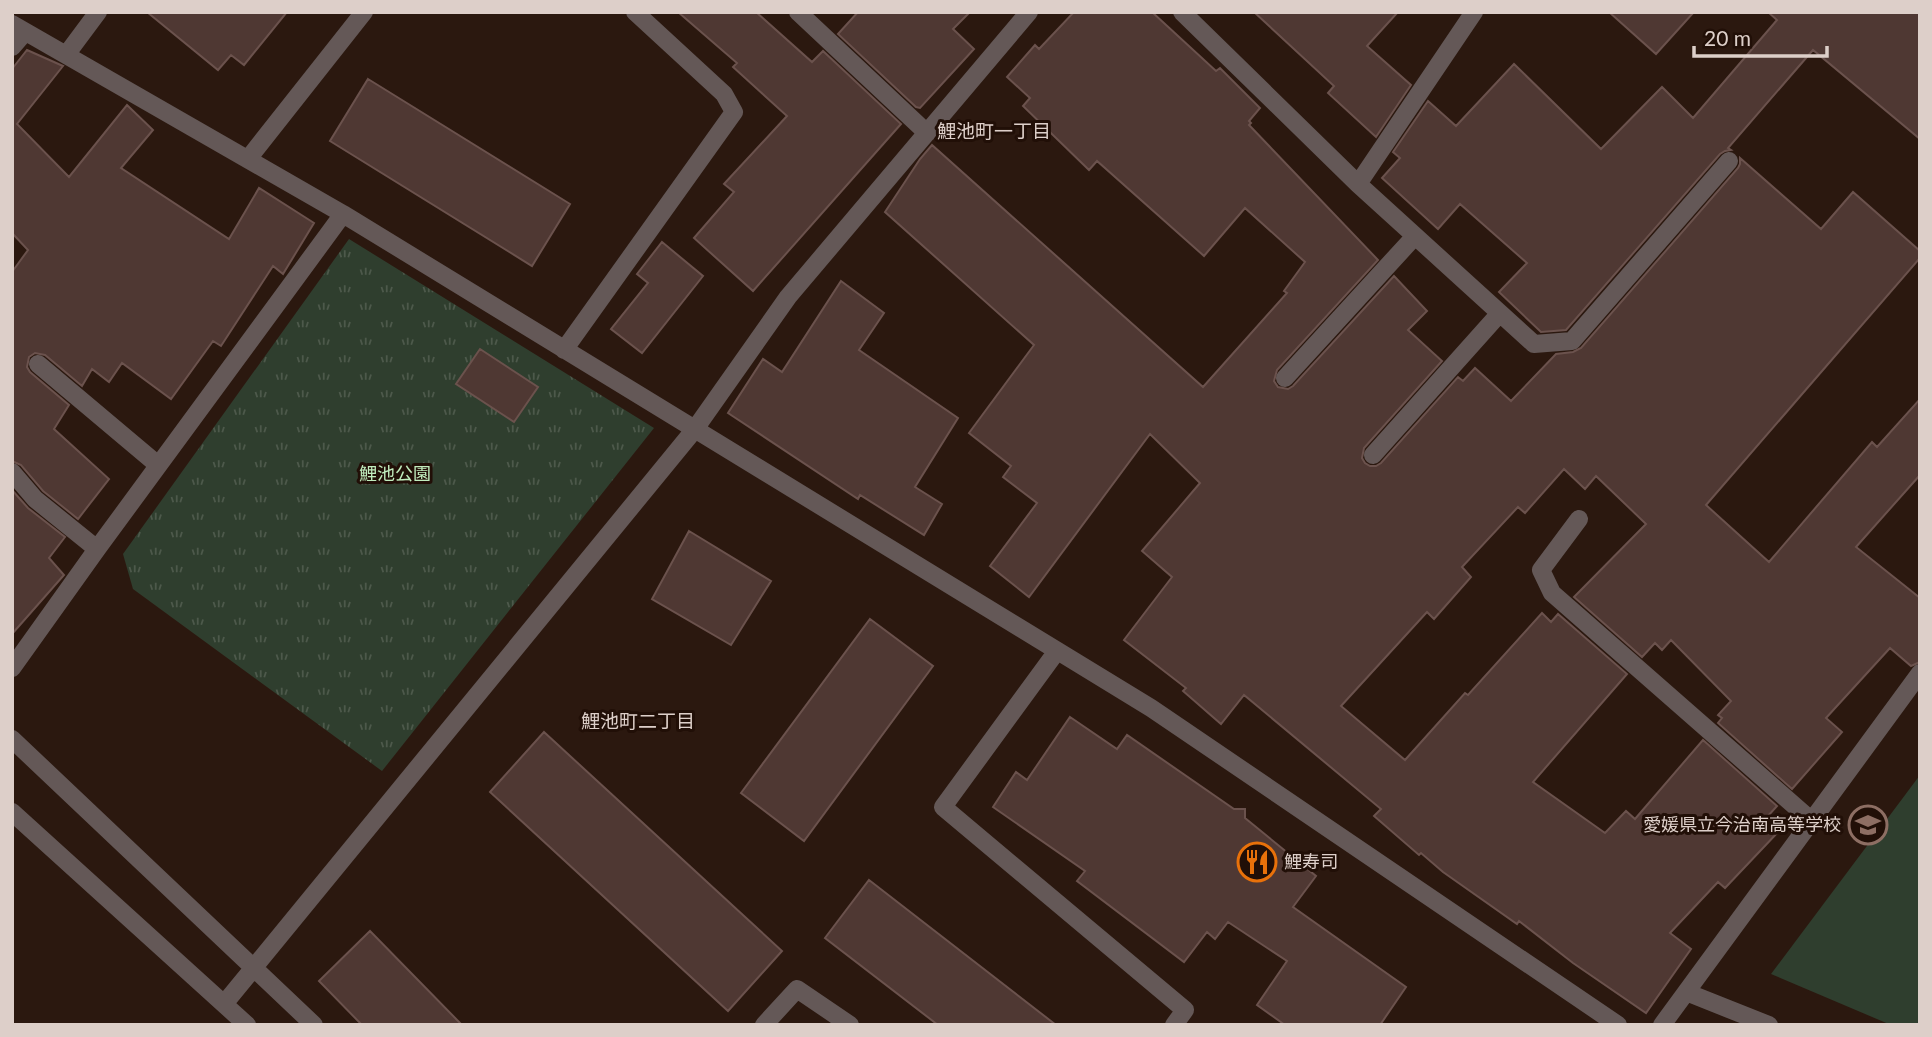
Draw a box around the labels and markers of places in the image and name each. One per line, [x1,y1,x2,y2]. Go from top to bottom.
school or university icon: 愛媛県立今治南高等学校 [1847,804,1889,846]
place label: 愛媛県立今治南高等学校 [1643,813,1841,835]
restaurant icon: 鯉寿司 [1236,841,1278,883]
place label: 鯉寿司 [1284,850,1338,872]

